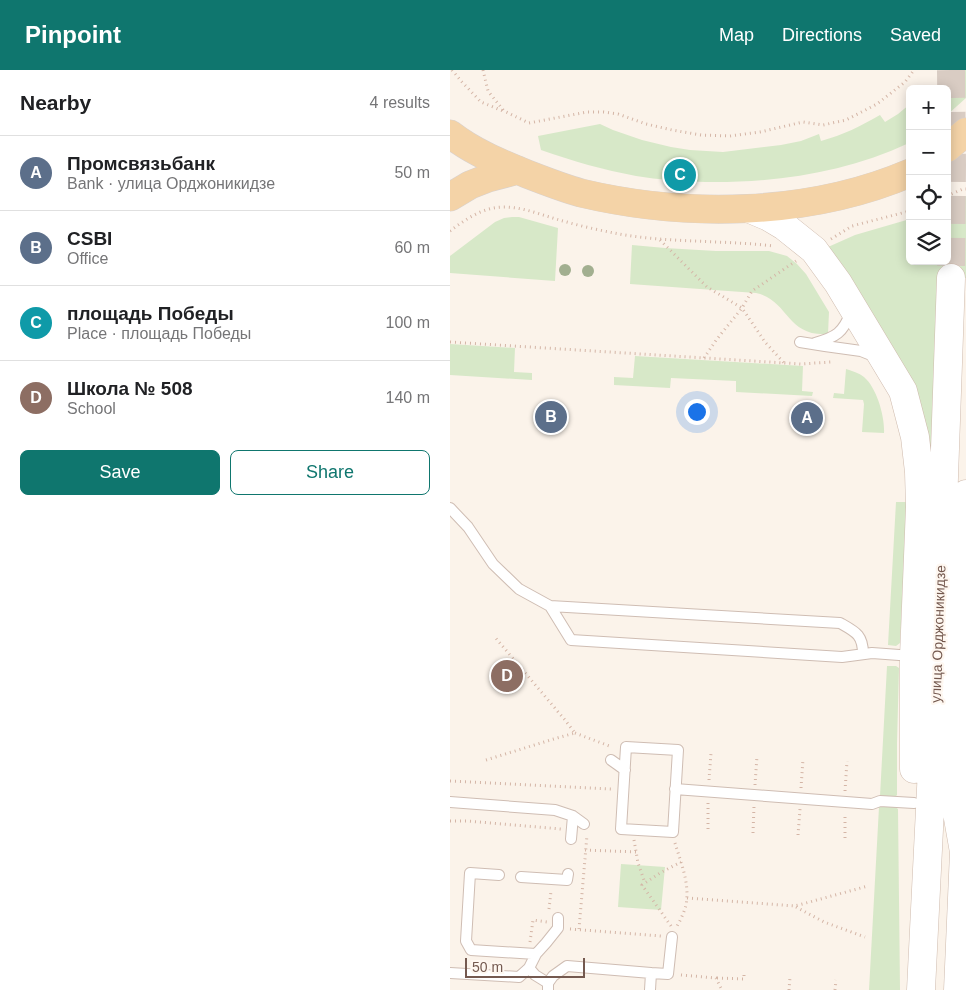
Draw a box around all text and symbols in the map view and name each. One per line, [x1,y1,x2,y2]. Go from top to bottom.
text: Pinpoint [25,21,121,48]
text: Map [719,25,754,45]
text: Directions [782,25,862,45]
text: Saved [890,25,941,45]
map controls [906,85,951,265]
button: + [906,85,951,130]
text: Nearby [20,91,91,114]
text: 4 results [370,94,430,111]
button: − [906,130,951,175]
text: Промсвязьбанк [67,153,215,174]
pin: C [664,156,696,194]
text: A [30,164,42,181]
text: 50 m [394,164,430,181]
text: Bank · улица Орджоникидзе [67,175,275,192]
button: locate [906,175,951,220]
button: layers [906,220,951,265]
text: CSBI [67,228,112,249]
text: B [30,239,42,256]
text: 60 m [394,239,430,256]
text: Office [67,250,109,267]
text: площадь Победы [67,303,234,324]
text: C [30,314,42,331]
text: 100 m [386,314,430,331]
text: Place · площадь Победы [67,325,251,342]
text: Школа № 508 [67,378,193,399]
text: D [30,389,42,406]
text: 140 m [386,389,430,406]
pin: B [535,398,567,436]
your location [684,399,710,425]
pin: A [791,399,823,437]
text: School [67,400,116,417]
button: Save [20,450,220,495]
button: Share [230,450,430,495]
street label: улица Орджоникидзе [928,565,948,703]
pin: D [491,657,523,695]
scale bar [465,955,585,978]
text: 50 m [472,959,503,975]

